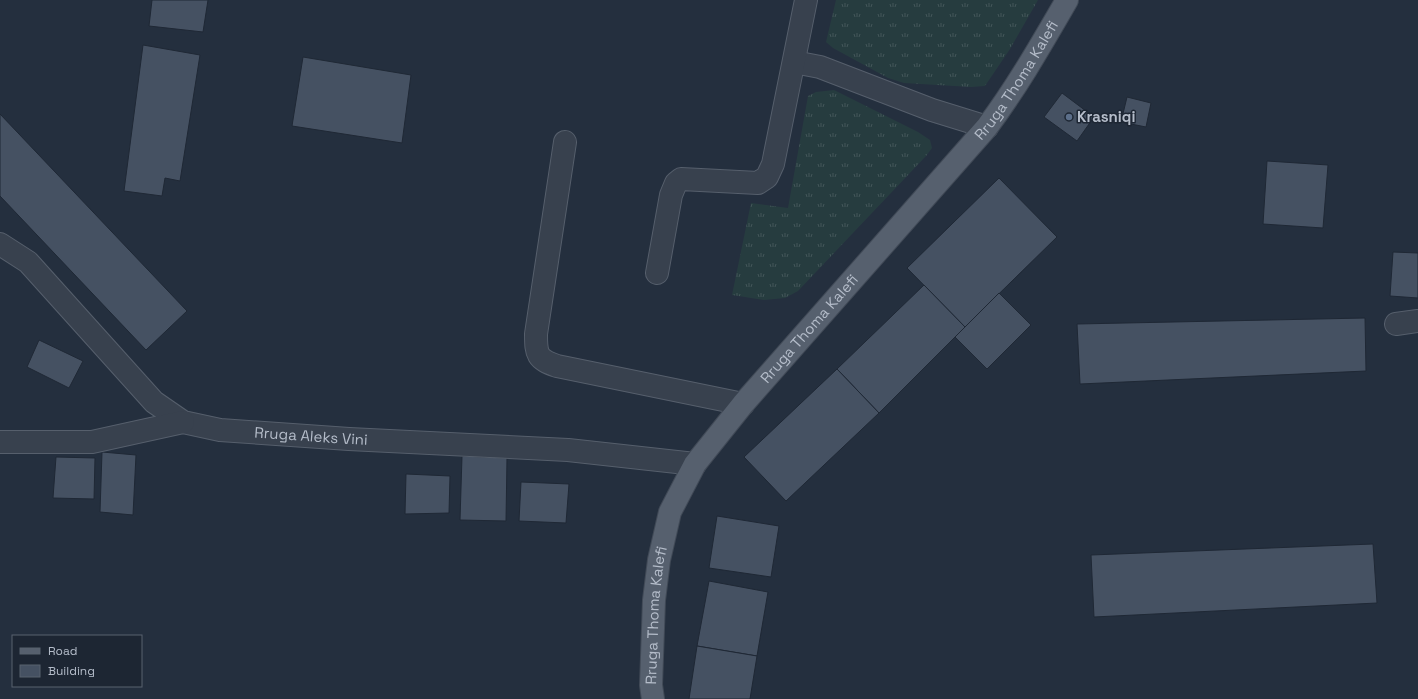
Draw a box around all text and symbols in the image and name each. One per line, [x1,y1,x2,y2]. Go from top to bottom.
street label: Rruga Thoma Kalefi [970,17,1062,144]
place label: Krasniqi [1077,107,1135,126]
marker: Krasniqi [1064,112,1074,122]
street label: Rruga Thoma Kalefi [756,270,862,387]
street label: Rruga Aleks Vini [254,422,368,449]
street label: Rruga Thoma Kalefi [641,544,671,685]
legend [12,635,142,687]
text: Road [48,643,77,659]
text: Building [48,663,95,679]

